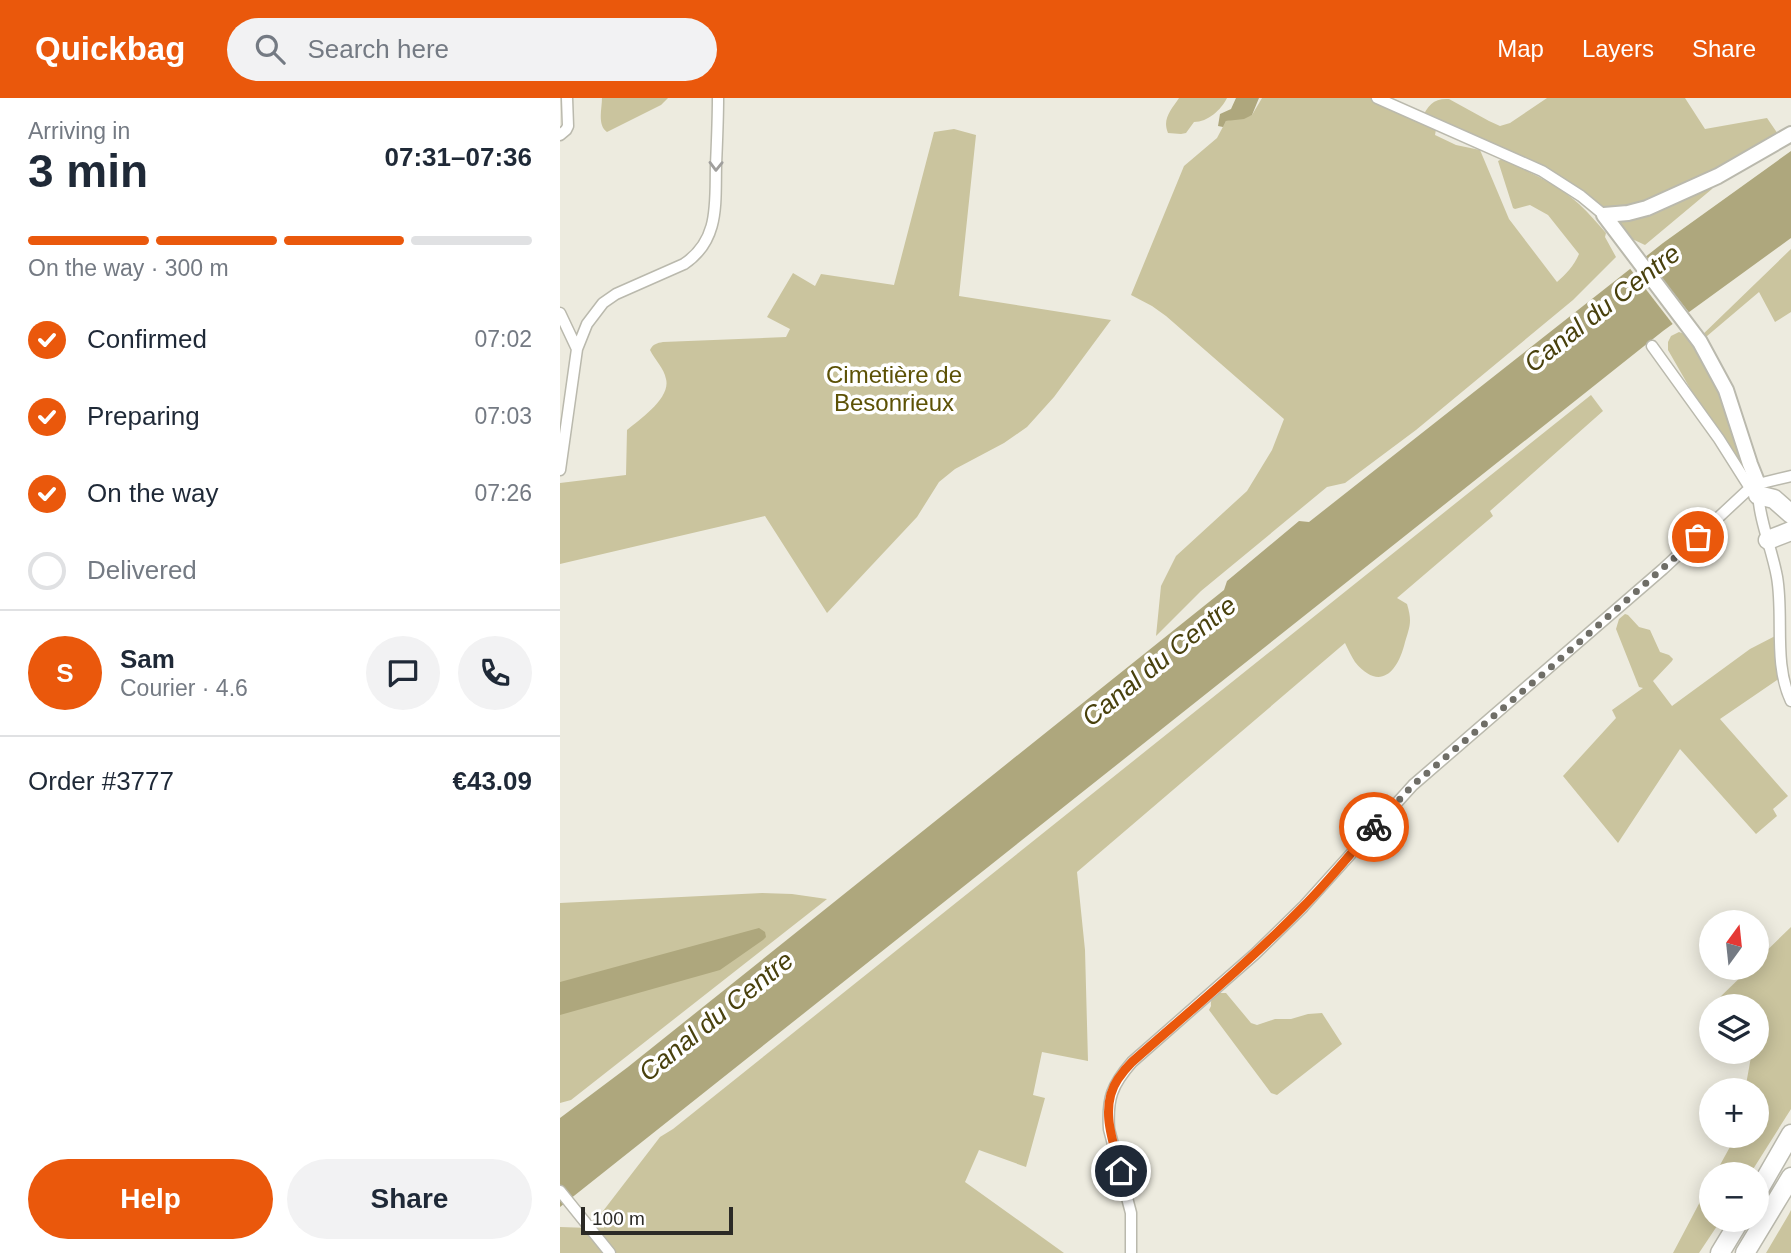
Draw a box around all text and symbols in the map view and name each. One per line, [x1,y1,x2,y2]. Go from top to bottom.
search box [227,18,717,81]
text: Quickbag [35,30,185,67]
icon: search [251,30,289,68]
text: Search here [307,34,449,64]
text: Map [1497,35,1544,62]
text: Layers [1582,35,1654,62]
text: Share [1692,35,1756,62]
text: Arriving in [28,118,130,144]
text: 07:31–07:36 [385,142,532,172]
text: 3 min [28,145,148,197]
one-way arrow [708,161,724,172]
water label: Canal du Centre [1518,238,1686,378]
text: On the way · 300 m [28,255,229,281]
icon: check [28,321,66,359]
text: Confirmed [87,324,207,354]
text: 07:02 [474,326,532,352]
park label: Cimetière de Besonrieux [826,361,962,416]
icon: check [28,398,66,436]
text: Preparing [87,401,200,431]
text: 07:03 [474,403,532,429]
icon: check [28,475,66,513]
text: On the way [87,478,219,508]
text: 07:26 [474,480,532,506]
pin [1668,507,1728,567]
icon: bag [1679,518,1717,556]
text: Delivered [87,555,197,585]
water label: Canal du Centre [1076,590,1242,732]
button: chat [366,636,440,710]
button: phone [458,636,532,710]
text: Sam [120,644,175,674]
text: S [56,658,74,688]
text: Courier · 4.6 [120,675,248,701]
text: Order #3777 [28,766,174,796]
text: €43.09 [452,766,532,796]
courier [1339,792,1409,862]
icon: bike [1355,808,1393,846]
north arrow [1699,910,1769,980]
map controls [1699,910,1769,1232]
water label: Canal du Centre [633,945,799,1087]
button: layers [1699,994,1769,1064]
button: + [1699,1078,1769,1148]
pin [1091,1141,1151,1201]
icon: home [1102,1152,1140,1190]
button: Help [28,1159,273,1239]
button: Share [287,1159,532,1239]
button: − [1699,1162,1769,1232]
scale bar [581,1204,733,1236]
text: 100 m [592,1208,645,1229]

